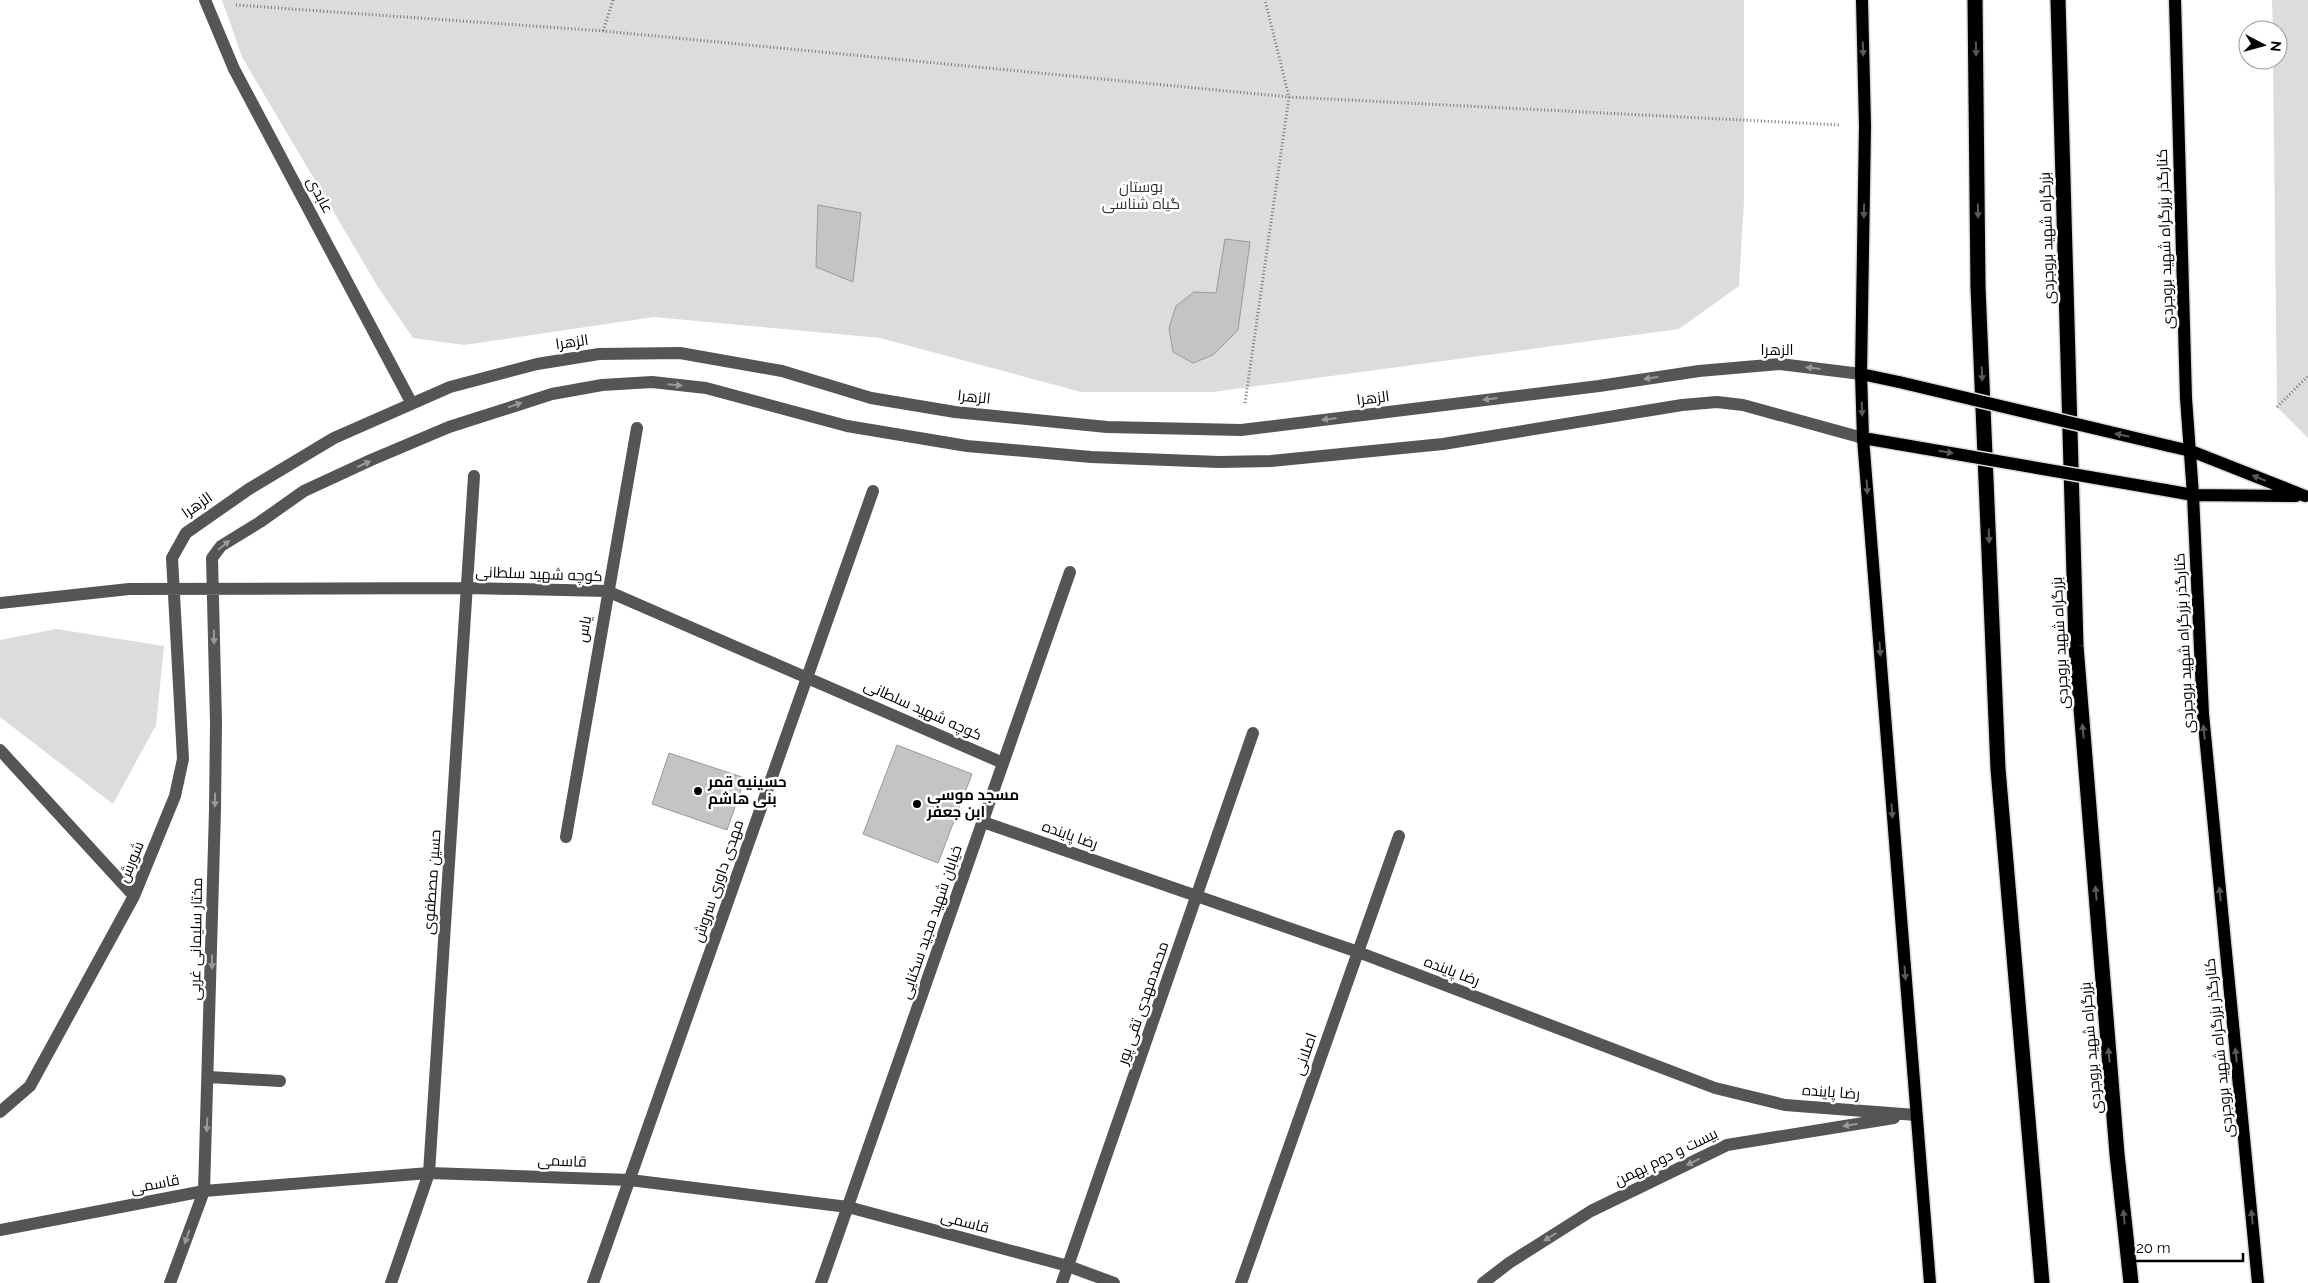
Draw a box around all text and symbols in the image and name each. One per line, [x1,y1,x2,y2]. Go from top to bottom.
north arrow [2238,20,2288,70]
text: N [2267,40,2284,53]
one-way arrow [1859,41,1867,57]
one-way arrow [1972,41,1980,57]
street label: کنارگذر بزرگراه شهید بروجردی [2153,148,2178,330]
street label: بزرگراه شهید بروجردی [2036,171,2059,305]
street label: عابدی [302,174,337,217]
park label: بوستان گیاه شناسی [1102,178,1180,214]
one-way arrow [1860,203,1868,219]
one-way arrow [1974,203,1982,219]
street label: الزهرا [554,331,590,353]
street label: الزهرا [1760,341,1794,359]
one-way arrow [1805,364,1821,372]
one-way arrow [1978,366,1986,382]
one-way arrow [1643,374,1659,382]
one-way arrow [667,381,683,389]
street label: الزهرا [957,386,991,408]
street label: الزهرا [1355,387,1391,409]
one-way arrow [1482,395,1498,403]
one-way arrow [508,401,523,409]
one-way arrow [1859,401,1867,417]
one-way arrow [1321,415,1337,423]
one-way arrow [2114,431,2129,439]
one-way arrow [1938,449,1954,457]
one-way arrow [357,459,371,467]
one-way arrow [2252,474,2267,482]
one-way arrow [1864,479,1872,495]
street label: الزهرا [178,488,216,522]
one-way arrow [1985,528,1993,544]
one-way arrow [218,540,231,550]
street label: کنارگذر بزرگراه شهید بروجردی [2170,552,2199,734]
street label: کوچه شهید سلطانی [475,563,603,586]
street label: بزرگراه شهید بروجردی [2048,576,2073,710]
street label: یاس [573,614,596,644]
one-way arrow [210,630,218,646]
one-way arrow [1876,641,1884,657]
street label: کوچه شهید سلطانی [861,676,985,745]
one-way arrow [2078,723,2086,739]
one-way arrow [2200,724,2208,740]
place label: حسینیه قمر بنی هاشم [707,773,787,809]
marker: حسینیه قمر بنی هاشم [692,785,704,797]
place label: مسجد موسی ابن جعفر [926,786,1019,821]
one-way arrow [211,792,219,808]
marker: مسجد موسی ابن جعفر [911,798,923,810]
one-way arrow [1889,803,1897,819]
street label: مهدی داوری سروش [689,817,748,945]
street label: رضا پاینده [1039,817,1100,854]
street label: حسین مصطفوی [419,829,446,935]
street label: شورش [114,839,149,886]
street label: خیابان شهید مجید سکنایی [896,843,967,1002]
street label: مختار سلیمانی غربی [186,877,207,1001]
one-way arrow [2092,885,2100,901]
one-way arrow [2216,885,2224,901]
street label: محمدمهدی تقی پور [1113,939,1173,1068]
street label: رضا پاینده [1421,952,1482,991]
one-way arrow [207,955,215,971]
street label: کنارگذر بزرگراه شهید بروجردی [2201,957,2238,1139]
one-way arrow [1901,965,1909,981]
street label: بزرگراه شهید بروجردی [2076,981,2107,1115]
street label: اصلانی [1289,1030,1322,1078]
one-way arrow [2105,1047,2113,1063]
one-way arrow [2232,1047,2240,1063]
street label: رضا پاینده [1801,1081,1861,1104]
one-way arrow [202,1117,210,1133]
one-way arrow [1842,1122,1858,1130]
street label: بیست و دوم بهمن [1611,1124,1721,1191]
street label: قاسمی [537,1151,587,1172]
one-way arrow [1686,1158,1700,1166]
street label: قاسمی [129,1170,181,1199]
street label: قاسمی [939,1207,991,1238]
one-way arrow [2120,1209,2128,1225]
one-way arrow [2247,1209,2255,1225]
one-way arrow [183,1230,191,1245]
scale bar [2128,1230,2243,1262]
one-way arrow [1543,1233,1556,1242]
text: 20 m [2136,1239,2171,1257]

